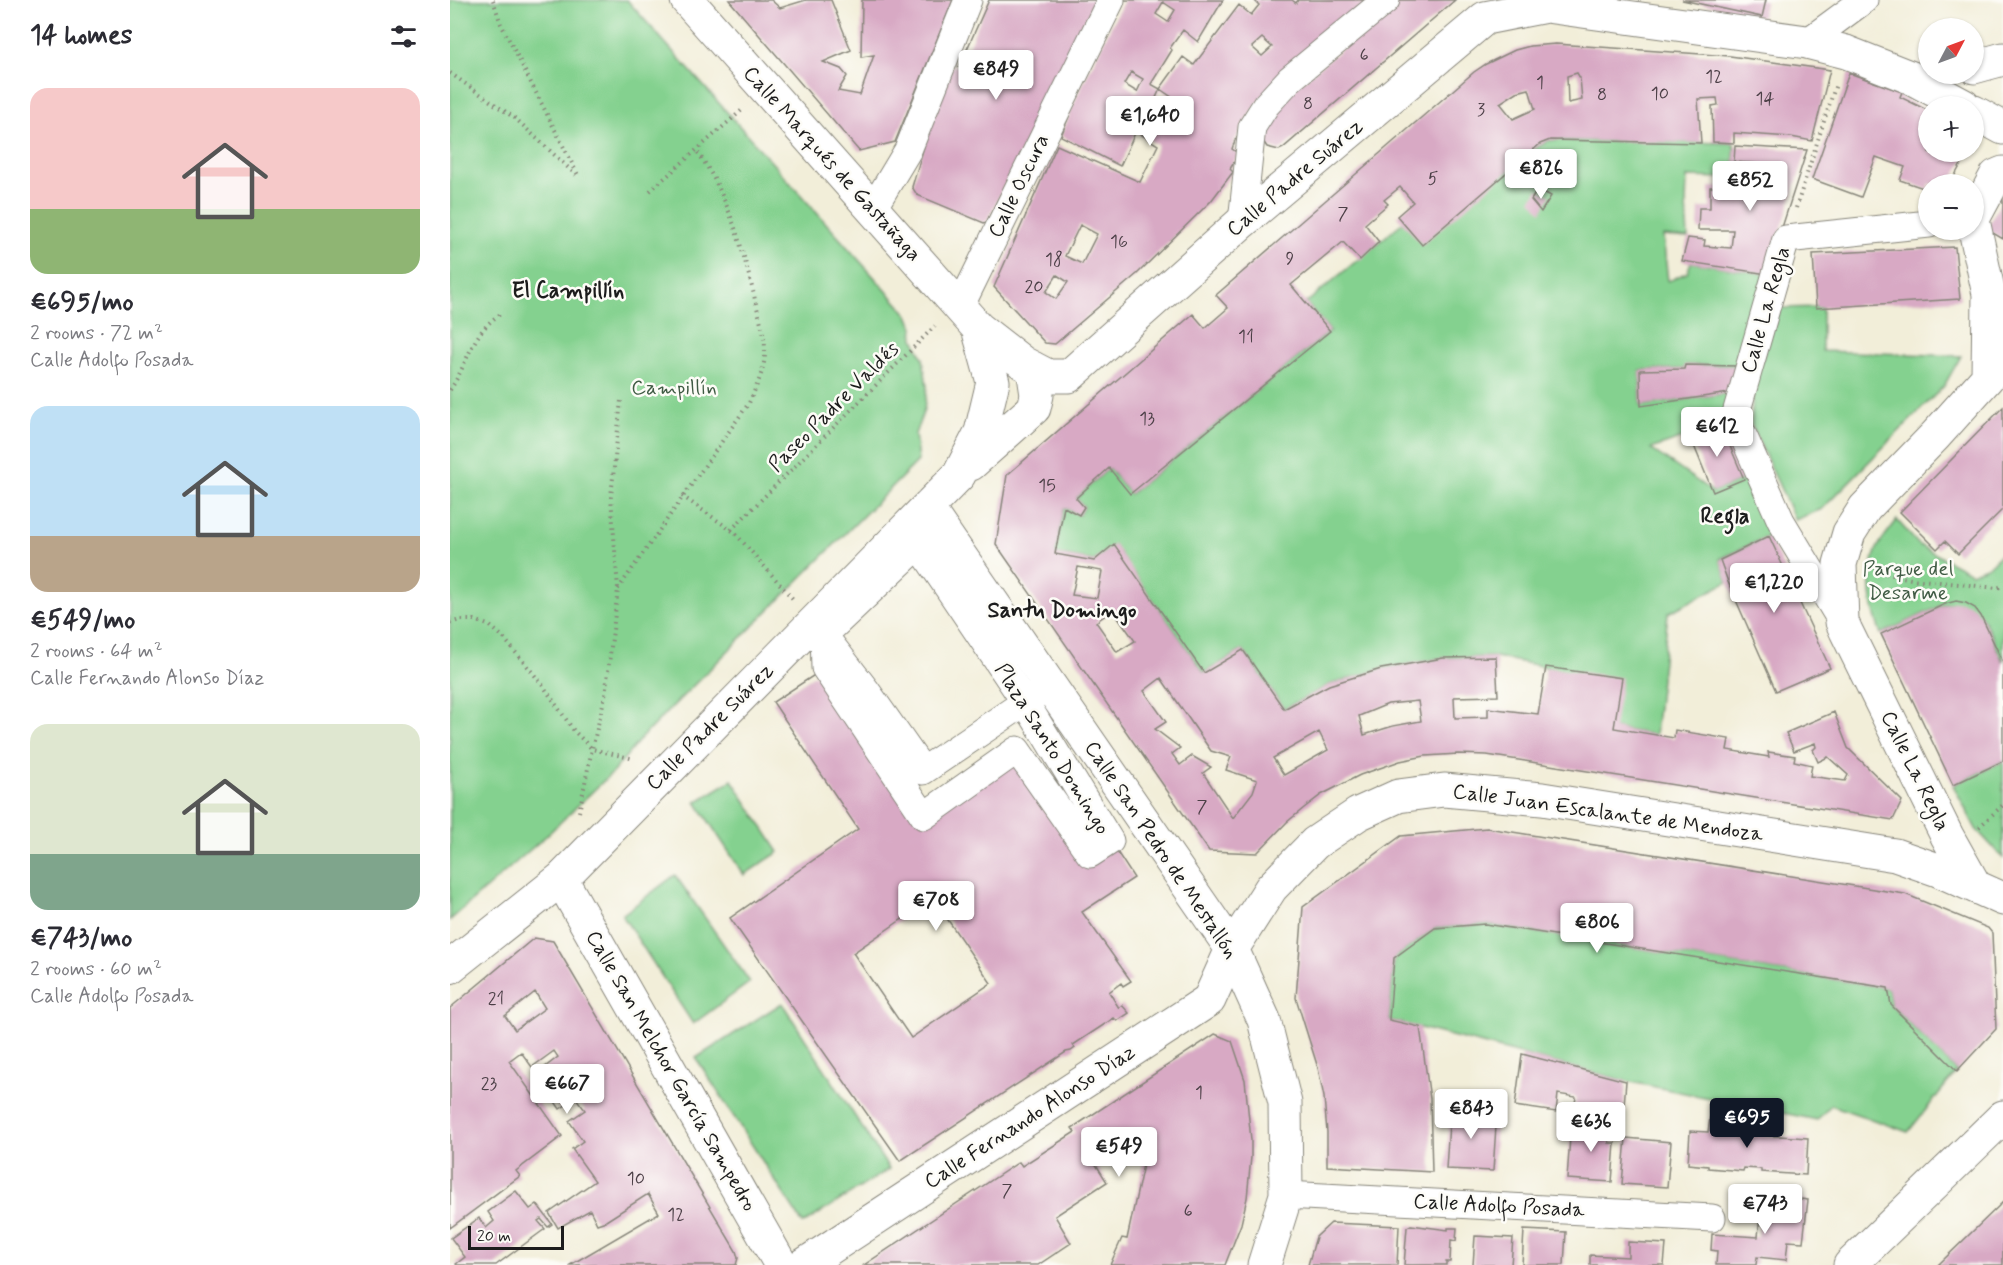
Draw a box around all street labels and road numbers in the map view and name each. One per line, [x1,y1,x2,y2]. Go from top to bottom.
street label: Calle Marqués de Gastañaga [737,60,927,268]
street label: Calle Padre Suárez [1221,113,1369,243]
street label: Calle Oscura [982,129,1056,243]
street label: Calle La Regla [1735,243,1798,377]
street label: Paseo Padre Valdés [762,335,906,479]
street label: Calle Padre Suárez [640,657,780,797]
street label: Plaza Santo Domingo [988,658,1116,840]
street label: Calle La Regla [1873,706,1956,836]
street label: Calle San Pedro de Mestallón [1078,736,1244,964]
street label: Calle Juan Escalante de Mendoza [1451,777,1765,849]
street label: Calle San Melchor García Sampedro [579,925,763,1217]
street label: Calle Fernando Alonso Díaz [919,1038,1141,1196]
street label: Calle Adolfo Posada [1412,1188,1586,1226]

